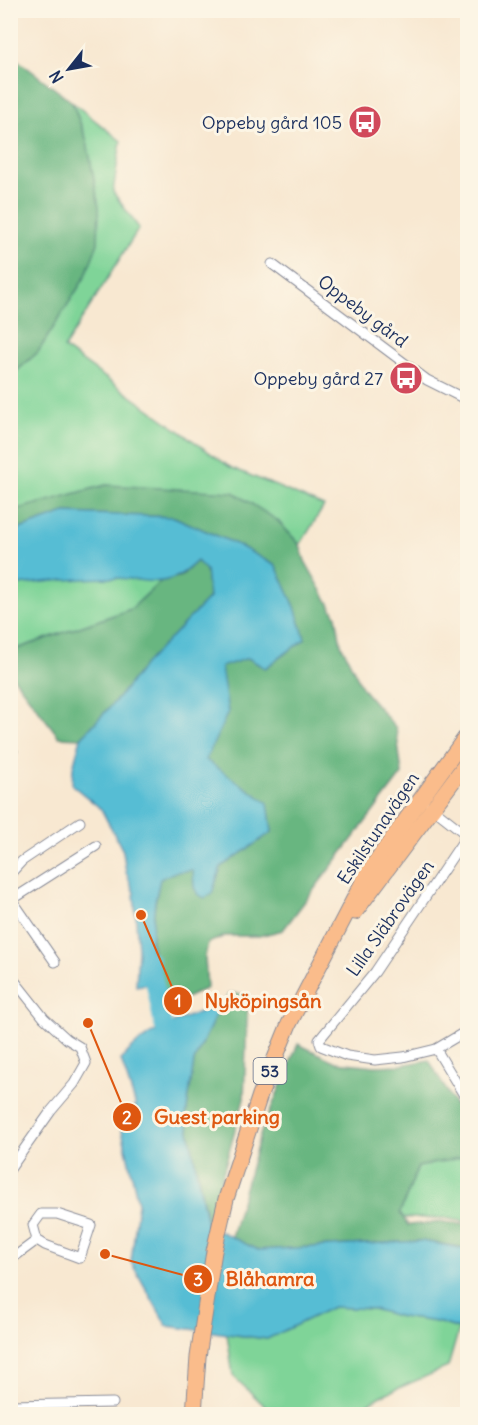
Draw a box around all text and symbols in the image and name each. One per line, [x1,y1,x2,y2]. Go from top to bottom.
north arrow [39,39,99,99]
text: N [45,67,68,87]
bus stop icon: Oppeby gård 105 [347,104,383,140]
place label: Oppeby gård 105 [202,111,342,134]
street label: Oppeby gård [313,270,413,353]
bus stop icon: Oppeby gård 27 [388,360,424,396]
place label: Oppeby gård 27 [253,367,383,390]
street label: Eskilstunavägen [332,767,424,889]
street label: Lilla Släbrovägen [341,855,439,981]
callout: Nyköpingsån [163,982,334,1020]
text: Nyköpingsån [204,988,322,1013]
text: 1 [174,989,182,1012]
road number: 53 [254,1058,286,1084]
callout: Guest parking [112,1098,292,1136]
text: Guest parking [154,1104,280,1129]
text: 2 [122,1106,132,1129]
callout: Blåhamra [183,1260,326,1298]
text: Blåhamra [226,1266,315,1291]
text: 3 [193,1268,203,1291]

